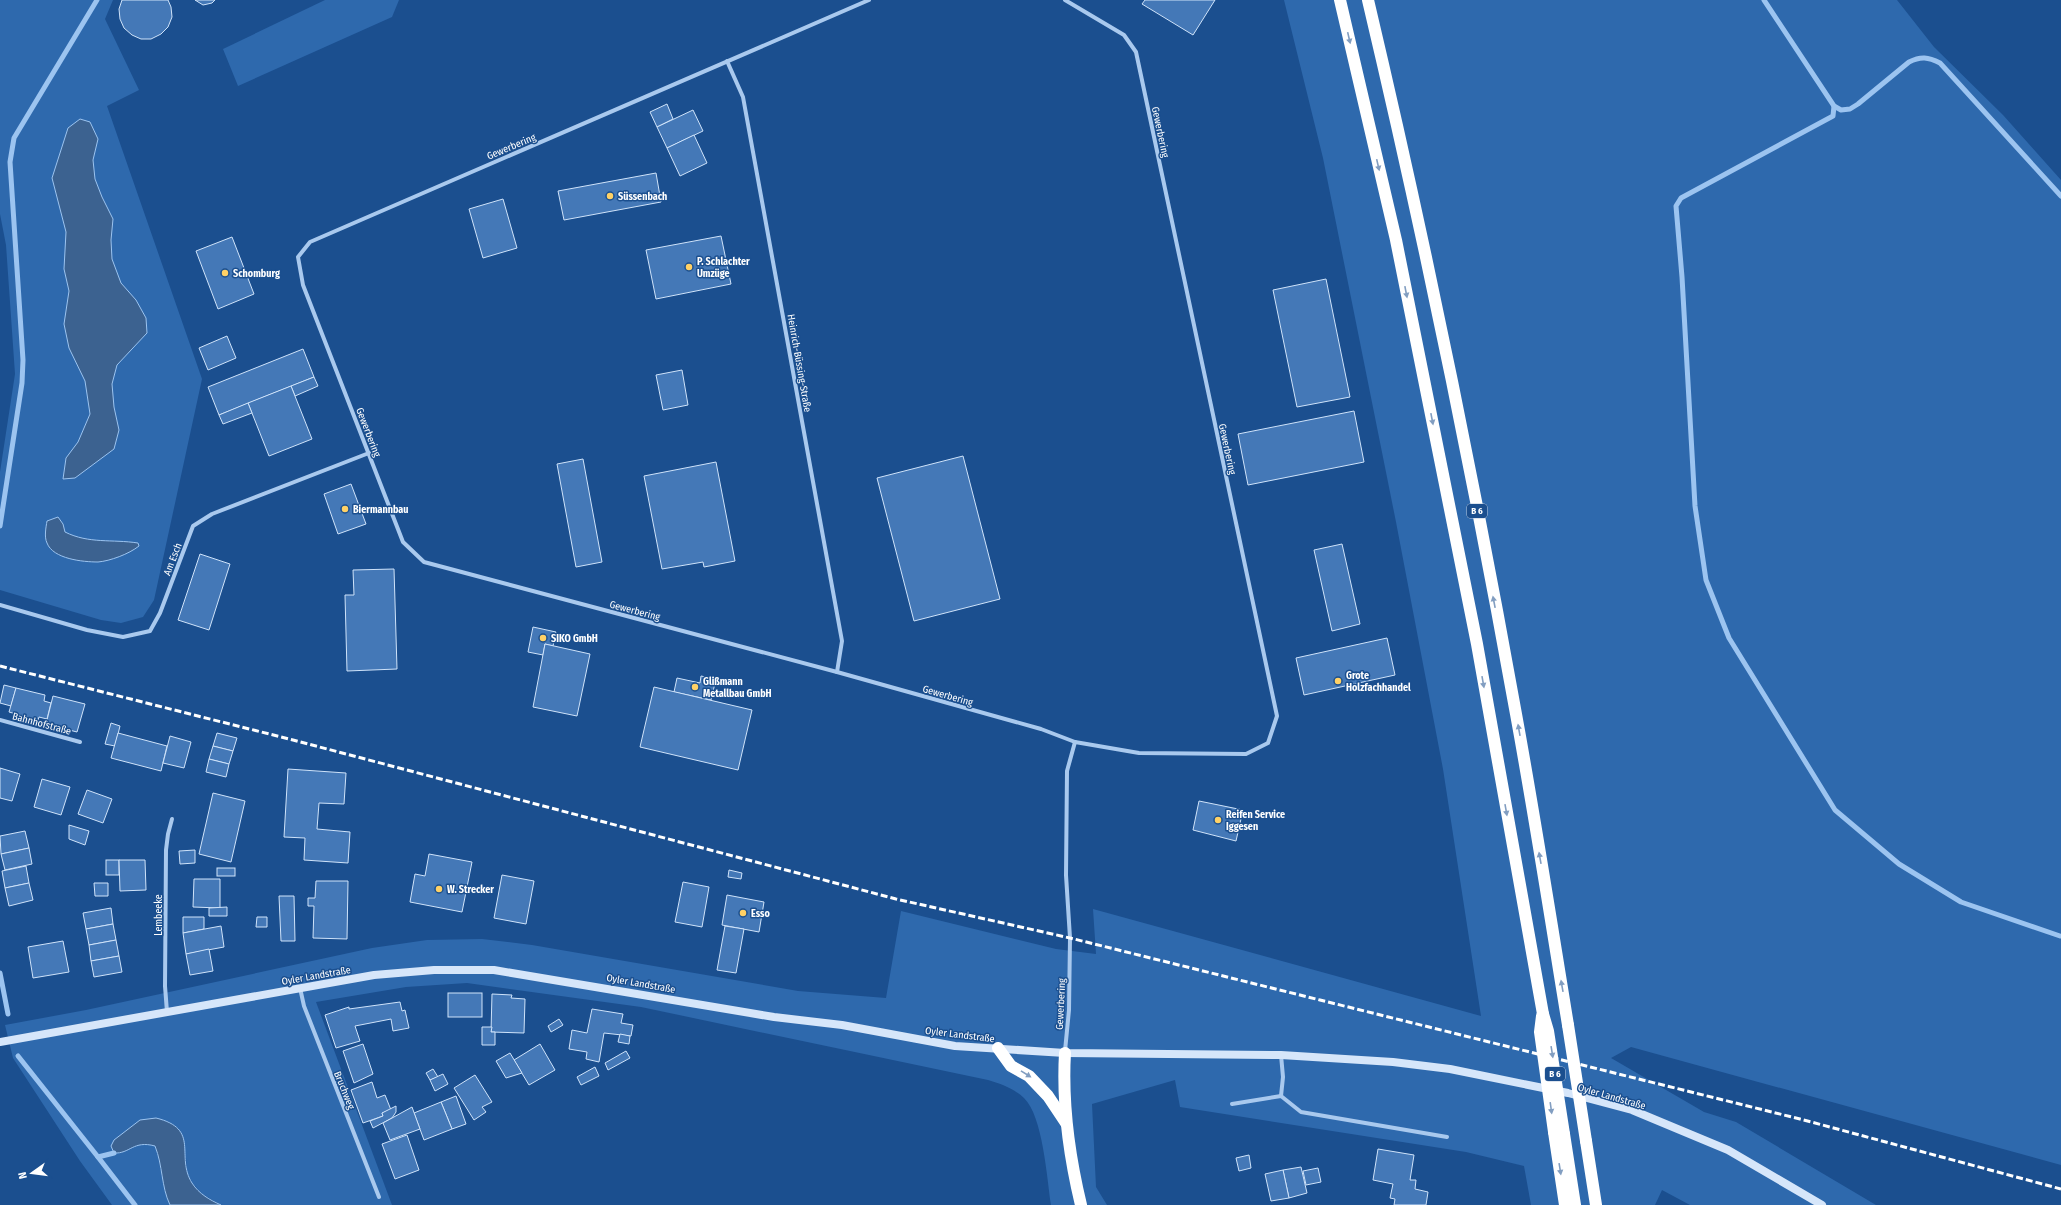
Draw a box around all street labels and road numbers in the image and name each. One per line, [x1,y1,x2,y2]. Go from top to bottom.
street label: Gewerbering [1149,106,1171,159]
street label: Gewerbering [485,131,538,163]
street label: Heinrich-Büssing-Straße [784,313,814,413]
street label: Gewerbering [353,406,383,459]
street label: Gewerbering [1216,423,1238,476]
road number: B 6 [1467,504,1487,518]
street label: Am Esch [161,541,185,577]
street label: Gewerbering [608,598,662,624]
street label: Gewerbering [921,683,975,709]
street label: Bahnhofstraße [11,710,73,738]
street label: Lembeeke [153,894,165,936]
street label: Oyler Landstraße [281,964,352,988]
street label: Oyler Landstraße [605,972,676,996]
street label: Gewerbering [1054,978,1068,1030]
street label: Oyler Landstraße [924,1025,995,1045]
road number: B 6 [1545,1067,1565,1081]
street label: Bruchweg [331,1070,357,1111]
street label: Oyler Landstraße [1576,1082,1647,1112]

